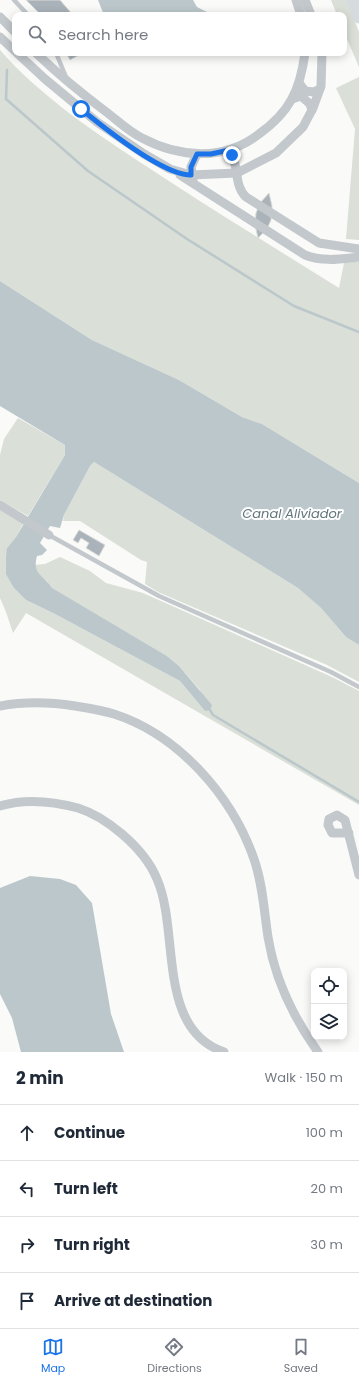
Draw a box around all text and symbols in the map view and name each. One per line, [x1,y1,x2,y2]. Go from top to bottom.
search box [12,12,347,56]
icon: search [26,23,48,45]
text: Search here [58,24,148,45]
route start [72,100,90,118]
route end [223,146,241,164]
water label: Canal Aliviador [242,504,343,523]
map controls [311,968,347,1040]
button: locate [311,968,347,1004]
button: layers [311,1004,347,1040]
text: 2 min [16,1066,64,1090]
text: Walk · 150 m [265,1068,343,1087]
icon: ahead [16,1122,38,1144]
text: Continue [54,1122,125,1143]
text: 100 m [306,1123,343,1142]
icon: left [16,1178,38,1200]
text: Turn left [54,1178,118,1199]
text: 20 m [310,1179,343,1198]
icon: right [16,1234,38,1256]
text: Turn right [54,1234,130,1255]
text: 30 m [310,1235,343,1254]
icon: arrive [16,1290,38,1312]
text: Arrive at destination [54,1290,212,1311]
tab: Map [41,1336,65,1377]
tab: Directions [147,1336,202,1377]
tab: Saved [284,1336,318,1377]

